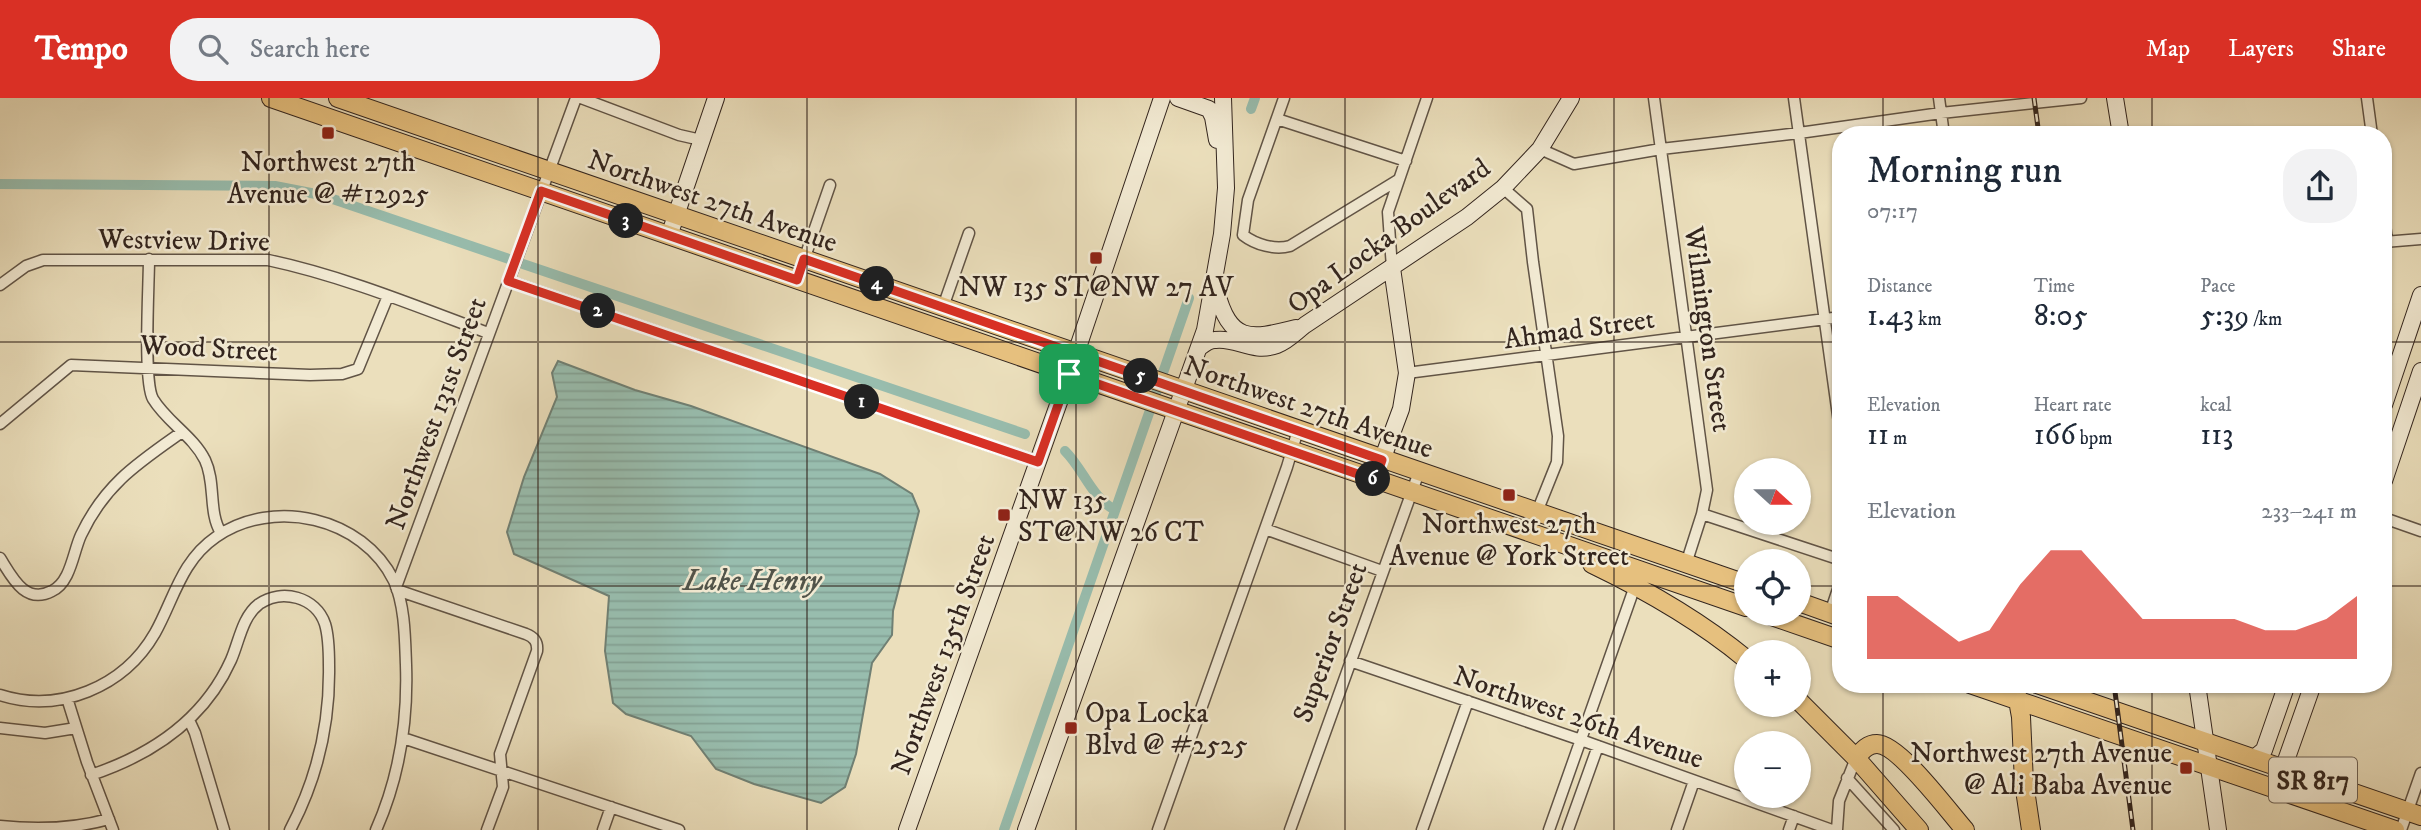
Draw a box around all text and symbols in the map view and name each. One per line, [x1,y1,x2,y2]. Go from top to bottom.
search box [170,18,660,81]
text: Tempo [35,29,128,70]
icon: search [194,30,232,68]
text: Search here [250,33,370,66]
text: Map [2146,34,2190,64]
text: Layers [2228,34,2294,64]
text: Share [2332,34,2386,64]
marker: Northwest 27th Avenue @ #12925 [320,125,336,141]
street label: Northwest 27th Avenue [583,142,842,261]
place label: Northwest 27th Avenue @ #12925 [227,145,429,212]
text: Morning run [1867,147,2062,195]
button: share [2283,149,2357,223]
street label: Opa Locka Boulevard [1280,151,1497,322]
text: 07:17 [1867,197,1918,226]
pin: 3 [608,204,644,238]
text: 3 [622,209,629,232]
street label: Westview Drive [97,221,270,259]
street label: Wilmington Street [1676,223,1739,434]
marker: NW 135 ST@NW 27 AV [1088,250,1104,266]
pin: 4 [860,266,894,302]
place label: NW 135 ST@NW 27 AV [958,270,1235,305]
text: 4 [871,272,882,295]
text: Distance [1867,275,1932,298]
text: Time [2034,275,2075,298]
text: Pace [2200,275,2235,298]
street label: Northwest 131st Street [378,292,495,535]
pin: 2 [580,294,616,328]
text: 1.43 [1867,298,1914,335]
text: 8:05 [2034,298,2088,335]
text: 5:39 [2200,298,2249,335]
text: 2 [593,299,602,322]
street label: Ahmad Street [1502,302,1657,357]
text: km [1914,308,1942,331]
text: /km [2249,308,2282,331]
street label: Wood Street [138,327,279,370]
pin [1039,344,1099,404]
street label: Northwest 27th Avenue [1179,348,1438,467]
icon: arrive [1050,355,1088,393]
pin: 5 [1124,358,1158,394]
text: 5 [1136,364,1145,387]
pin: 1 [844,384,880,420]
text: 1 [858,390,865,413]
text: Elevation [1867,394,1941,417]
text: Heart rate [2034,394,2112,417]
text: kcal [2200,394,2232,417]
text: 11 [1867,417,1889,454]
text: 166 [2034,417,2076,454]
text: 113 [2200,417,2234,454]
text: m [1889,427,1907,450]
text: bpm [2076,427,2113,450]
north arrow [1734,458,1811,536]
map controls [1734,458,1811,808]
pin: 6 [1356,462,1390,496]
text: 6 [1368,467,1377,490]
place label: NW 135 ST@NW 26 CT [1018,483,1204,550]
marker: Northwest 27th Avenue @ York Street [1501,487,1517,503]
text: Elevation [1867,497,1956,526]
text: 233–241 m [2261,497,2357,526]
marker: NW 135 ST@NW 26 CT [996,507,1012,523]
place label: Northwest 27th Avenue @ York Street [1389,507,1629,574]
street label: Northwest 135th Street [884,529,1003,780]
button: locate [1734,549,1811,626]
street label: Superior Street [1285,558,1376,727]
water label: Lake Henry [681,563,823,600]
button: + [1734,640,1811,717]
street label: Northwest 26th Avenue [1449,658,1708,777]
place label: Opa Locka Blvd @ #2525 [1085,696,1248,763]
marker: Opa Locka Blvd @ #2525 [1063,720,1079,736]
button: − [1734,731,1811,808]
place label: Northwest 27th Avenue @ Ali Baba Avenue [1910,736,2172,803]
road number: SR 817 [2269,758,2357,802]
marker: Northwest 27th Avenue @ Ali Baba Avenue [2178,760,2194,776]

